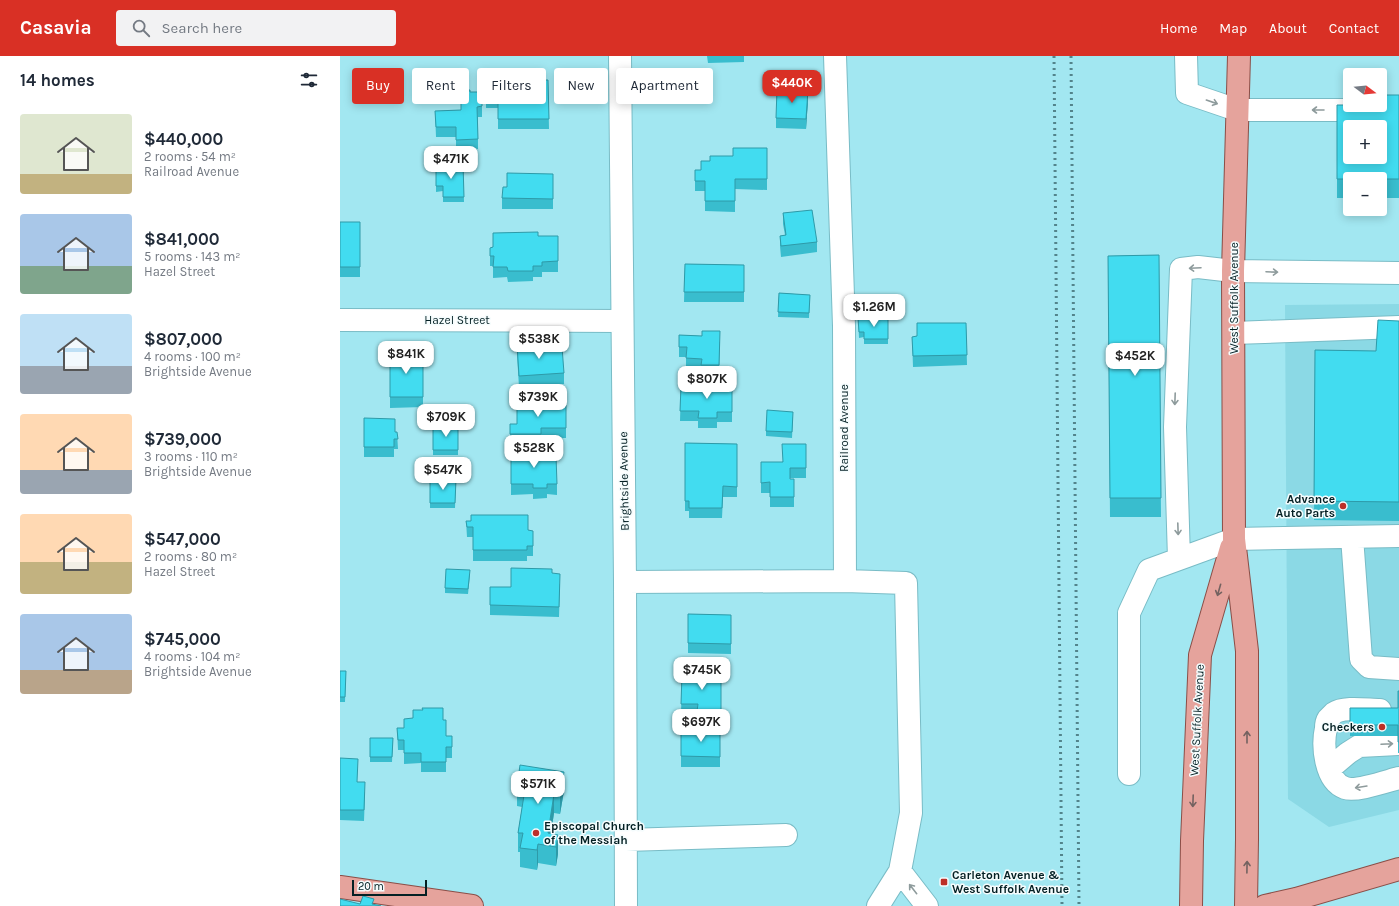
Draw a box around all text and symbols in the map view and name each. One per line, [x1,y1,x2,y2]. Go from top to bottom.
search box [116,10,396,46]
text: Casavia [20,17,92,39]
icon: search [130,17,152,39]
text: Search here [162,19,242,37]
text: Home [1160,20,1197,37]
text: Map [1219,20,1247,37]
text: About [1269,20,1307,37]
text: Contact [1329,20,1379,37]
chip: Buy [352,68,404,104]
chip: Rent [412,68,469,104]
chip: Filters [477,68,546,104]
chip: New [554,68,608,104]
chip: Apartment [616,68,713,104]
north arrow [1343,68,1387,112]
map controls [1343,68,1387,216]
icon: filters [298,69,320,91]
text: 14 homes [20,70,95,90]
pin: $440K [764,70,820,104]
text: $440K [771,75,813,90]
one-way arrow [1206,98,1218,106]
one-way arrow [1312,106,1325,114]
button: + [1343,120,1387,164]
text: $440,000 [144,129,223,149]
icon: home [52,130,100,178]
pin: $471K [423,146,479,180]
text: 2 rooms · 54 m² [144,149,236,164]
text: $471K [433,151,469,166]
text: Railroad Avenue [144,164,239,179]
button: − [1343,172,1387,216]
text: $841,000 [144,229,219,249]
icon: home [52,230,100,278]
street label: West Suffolk Avenue [1227,242,1241,354]
text: 5 rooms · 143 m² [144,249,241,264]
text: Hazel Street [144,264,215,279]
one-way arrow [1189,264,1202,271]
one-way arrow [1265,268,1278,276]
pin: $1.26M [841,294,907,328]
text: $1.26M [852,299,896,314]
street label: Hazel Street [424,313,490,327]
pin: $538K [511,326,567,360]
text: $807,000 [144,329,222,349]
icon: home [52,330,100,378]
text: $538K [518,331,560,346]
pin: $841K [378,341,434,375]
pin: $452K [1107,343,1163,377]
text: $841K [387,346,425,361]
text: $452K [1115,348,1155,363]
text: 4 rooms · 100 m² [144,349,241,364]
text: Brightside Avenue [144,364,252,379]
pin: $807K [679,366,735,400]
text: $807K [687,371,727,386]
pin: $739K [510,384,566,418]
street label: Railroad Avenue [837,384,851,472]
text: $739K [518,389,558,404]
one-way arrow [1172,392,1179,405]
pin: $709K [418,404,474,438]
text: $709K [426,409,466,424]
text: $739,000 [144,429,222,449]
icon: home [52,430,100,478]
street label: Brightside Avenue [616,431,632,531]
pin: $528K [506,435,562,469]
text: $528K [513,440,555,455]
text: 3 rooms · 110 m² [144,449,238,464]
pin: $547K [415,457,471,491]
text: $547K [423,462,463,477]
text: Brightside Avenue [144,464,252,479]
place label: Advance Auto Parts [1276,492,1335,520]
marker: Advance Auto Parts [1338,501,1348,511]
one-way arrow [1174,522,1181,535]
text: $547,000 [144,529,221,549]
icon: home [52,530,100,578]
text: 2 rooms · 80 m² [144,549,237,564]
text: Hazel Street [144,564,215,579]
one-way arrow [1215,583,1222,596]
text: $745,000 [144,629,221,649]
icon: home [52,630,100,678]
text: 4 rooms · 104 m² [144,649,240,664]
pin: $745K [674,657,730,691]
text: $745K [682,662,722,677]
text: Brightside Avenue [144,664,252,679]
street label: West Suffolk Avenue [1187,664,1207,776]
pin: $697K [673,709,729,743]
text: $697K [681,714,721,729]
place label: Checkers [1322,720,1374,734]
marker: Checkers [1377,722,1387,732]
one-way arrow [1243,731,1251,744]
one-way arrow [1380,741,1393,748]
pin: $571K [510,771,566,805]
text: $571K [520,776,556,791]
one-way arrow [1355,783,1368,791]
one-way arrow [1189,794,1197,807]
place label: Episcopal Church of the Messiah [544,819,644,847]
marker: Episcopal Church of the Messiah [531,828,541,838]
one-way arrow [1243,861,1251,874]
place label: Carleton Avenue & West Suffolk Avenue [952,868,1069,896]
marker: Carleton Avenue & West Suffolk Avenue [939,877,949,887]
scale bar [352,878,427,897]
text: 20 m [358,880,384,893]
one-way arrow [909,884,917,895]

